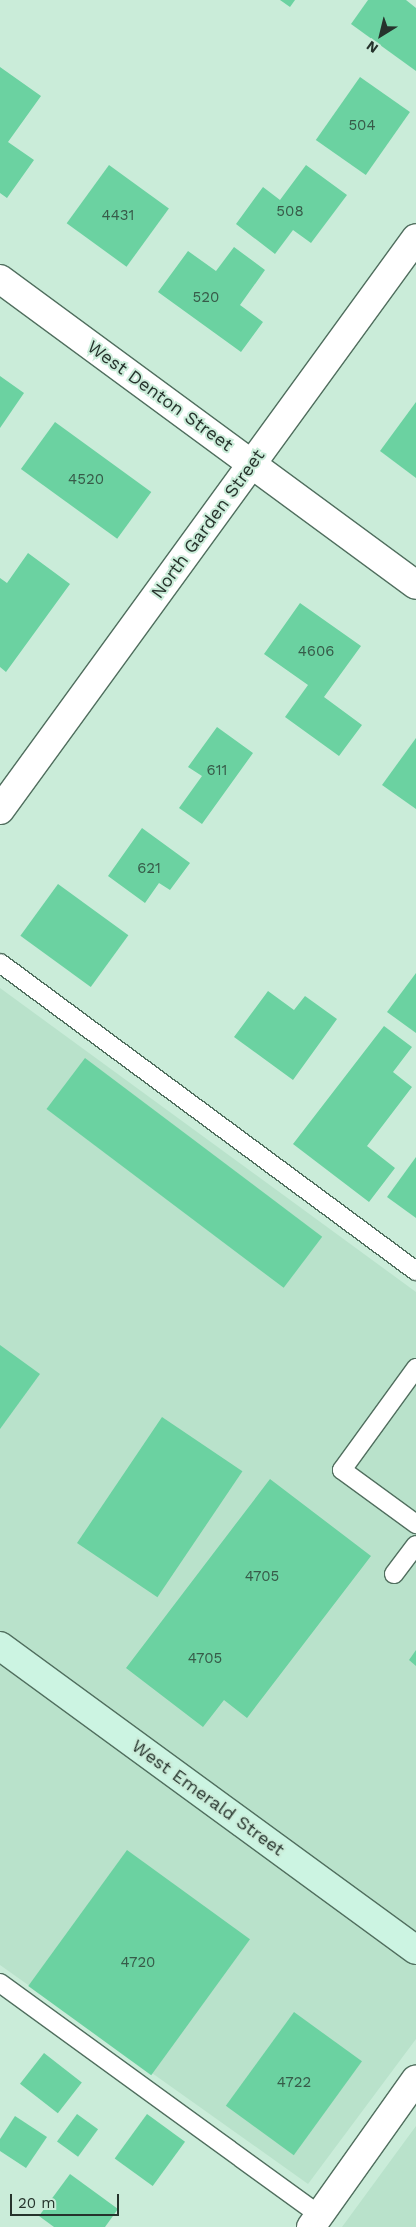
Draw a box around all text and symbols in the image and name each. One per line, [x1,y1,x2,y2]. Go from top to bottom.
north arrow [356,10,406,60]
text: N [363,38,381,57]
house number: 504 [348,117,376,135]
house number: 508 [276,203,304,221]
house number: 4431 [102,207,134,225]
house number: 520 [193,289,219,307]
street label: West Denton Street [83,336,237,456]
street label: North Garden Street [147,445,269,603]
house number: 4520 [68,471,104,489]
house number: 4606 [298,643,334,661]
house number: 611 [207,762,227,780]
house number: 621 [137,860,161,878]
house number: 4705 [245,1568,279,1586]
house number: 4705 [188,1650,222,1668]
street label: West Emerald Street [127,1735,289,1861]
house number: 4720 [121,1954,155,1972]
house number: 4722 [277,2074,311,2092]
scale bar [12,2184,121,2216]
text: 20 m [18,2194,56,2212]

